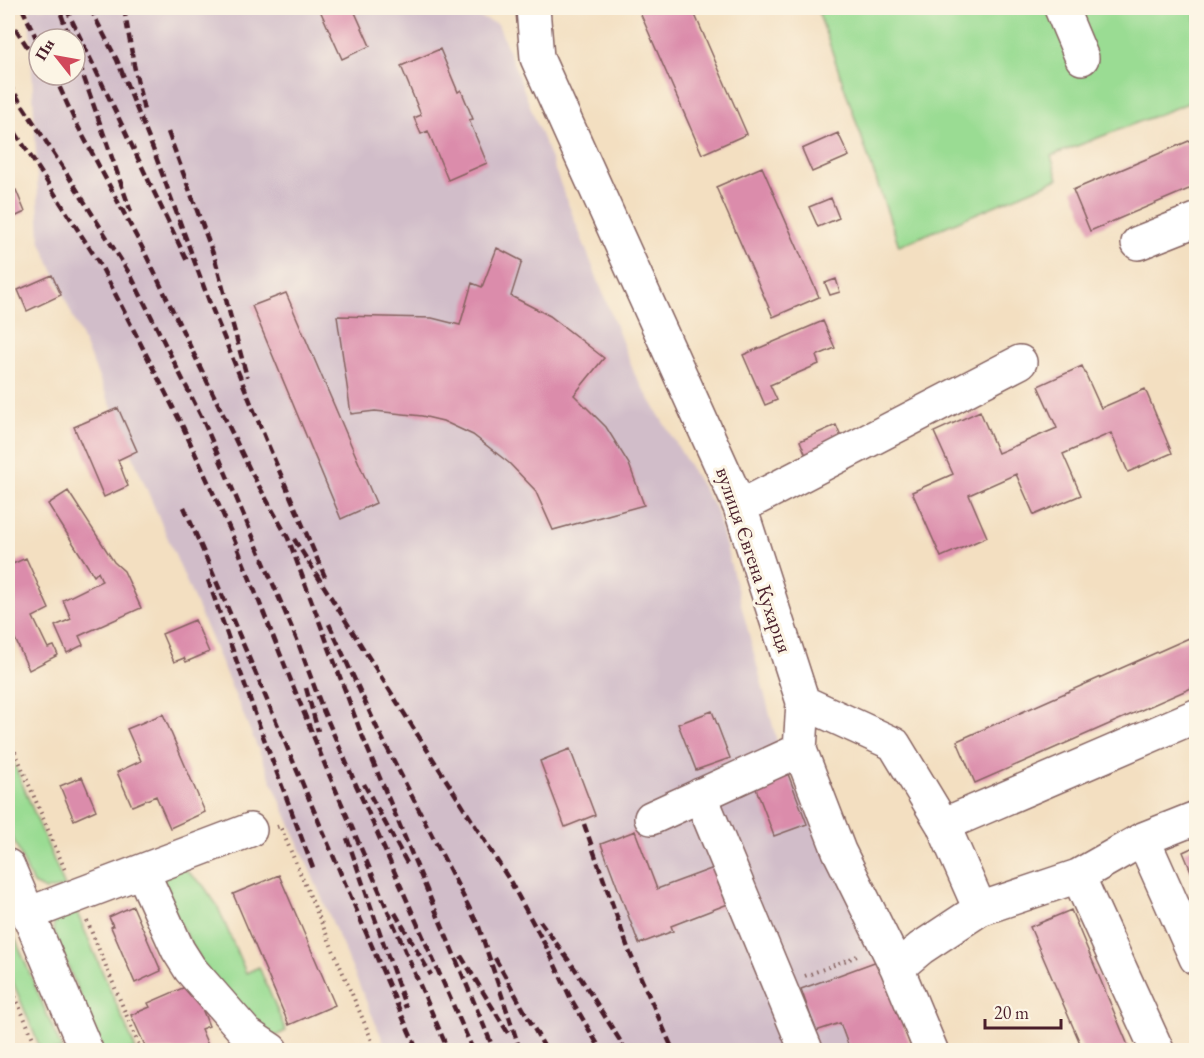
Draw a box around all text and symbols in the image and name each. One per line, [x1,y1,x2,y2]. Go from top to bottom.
north arrow [27,27,87,87]
text: Пн [30,35,59,64]
street label: вулиця Євгена Кухарця [710,463,799,656]
scale bar [985,992,1062,1030]
text: 20 m [994,1001,1029,1024]

